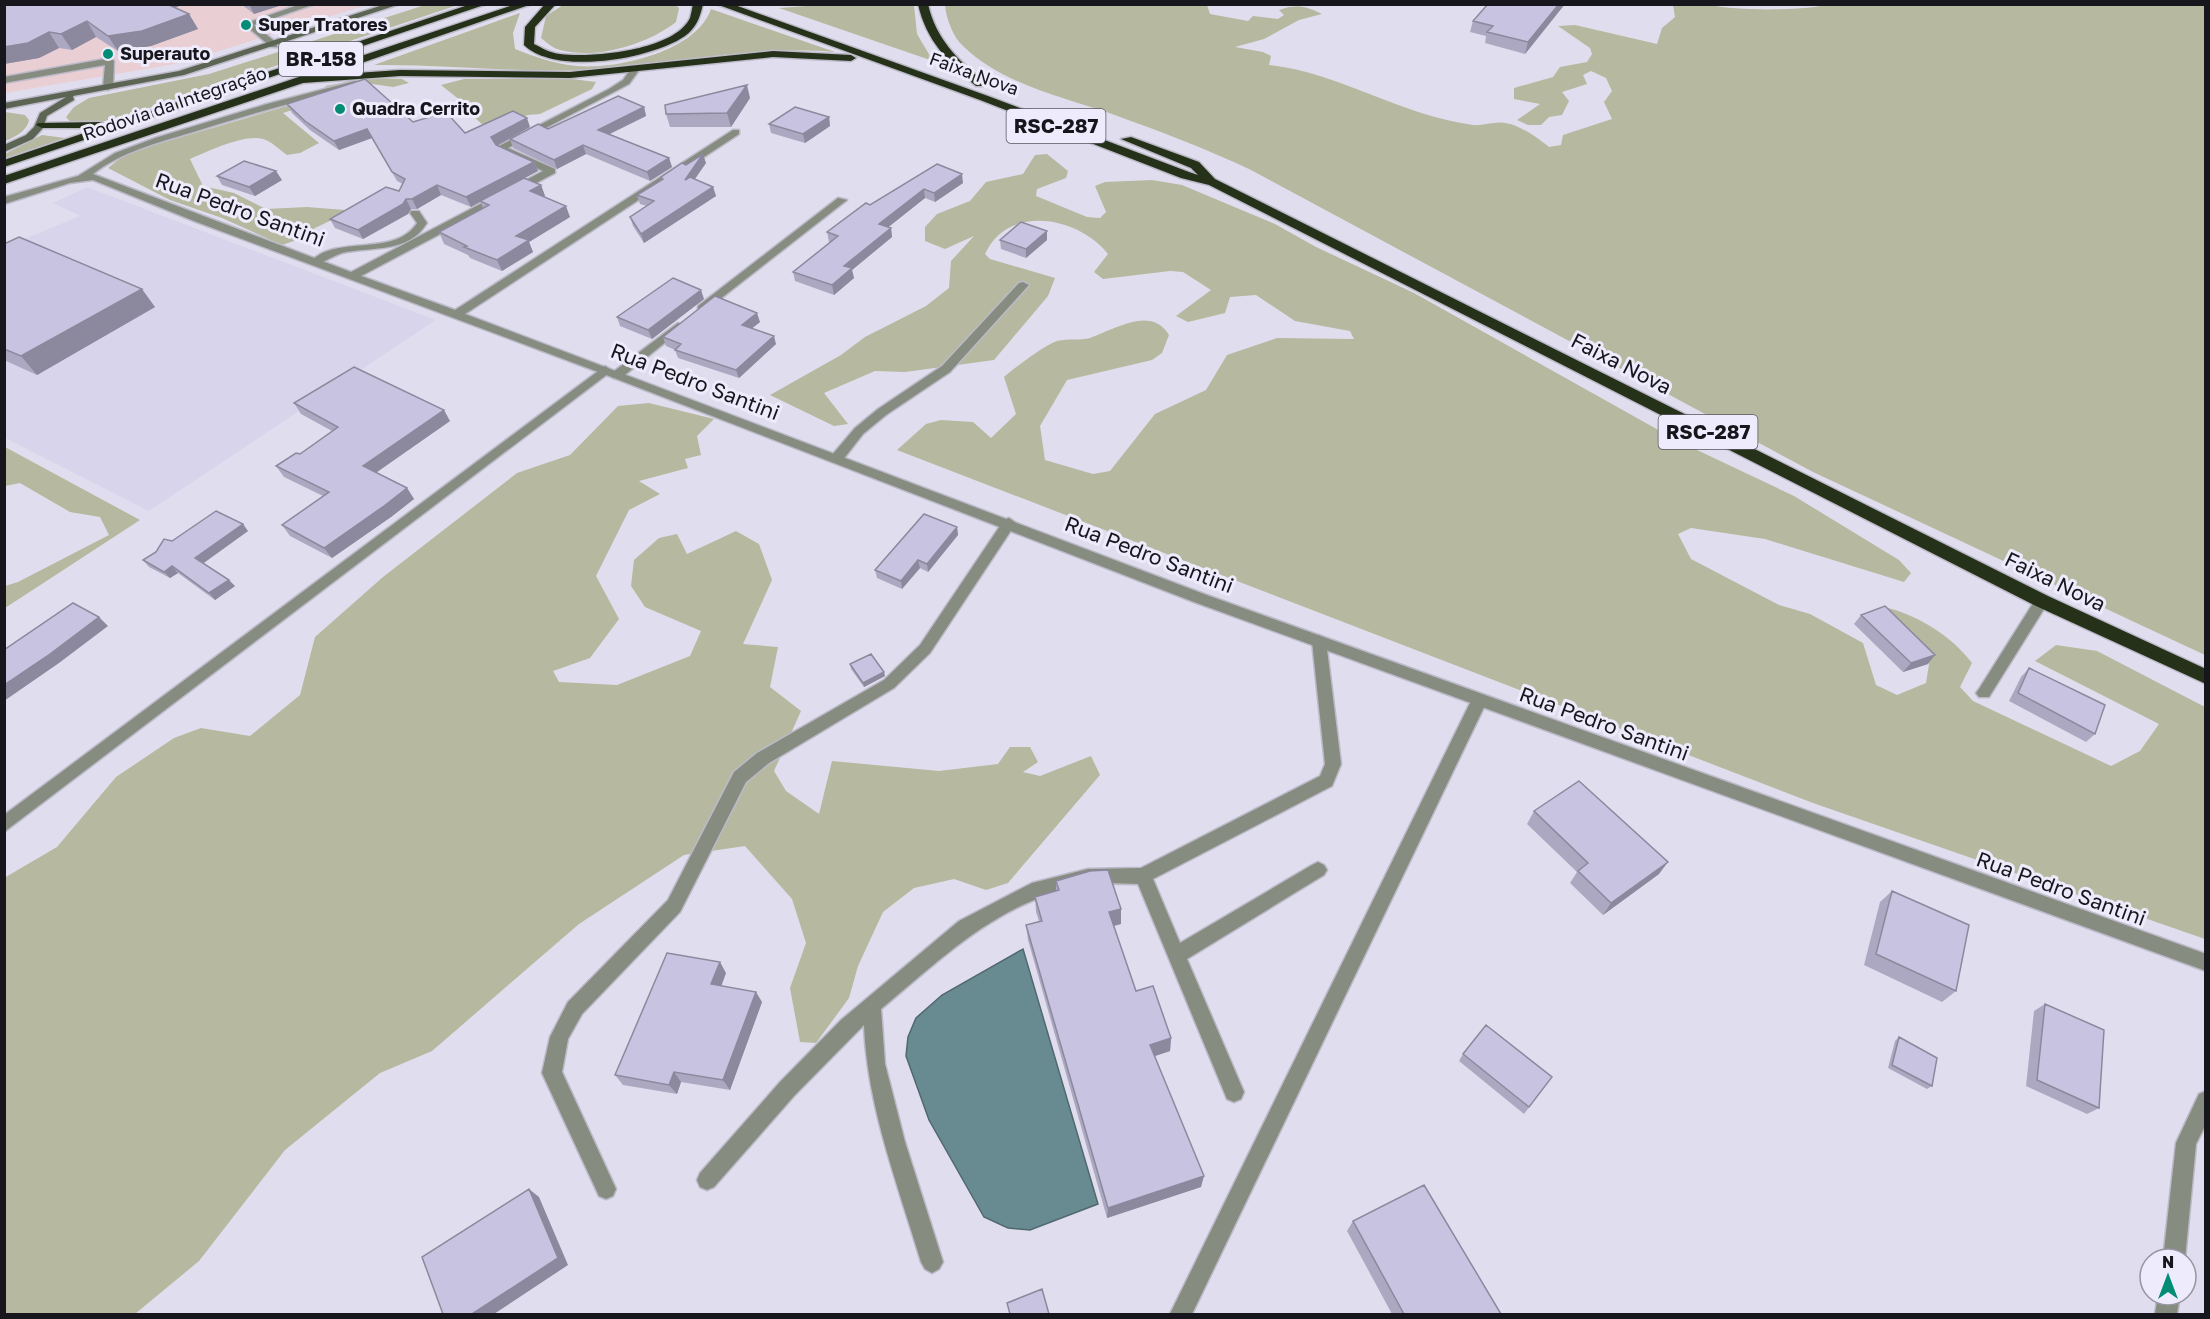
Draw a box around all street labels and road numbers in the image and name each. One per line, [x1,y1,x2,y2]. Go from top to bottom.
road number: BR-158 [279,42,363,76]
street label: Faixa Nova [927,47,1022,99]
street label: Rodovia da Integração [80,61,269,145]
road number: RSC-287 [1006,109,1106,143]
street label: Rua Pedro Santini [152,166,329,252]
street label: Faixa Nova [1567,327,1676,399]
street label: Rua Pedro Santini [607,337,783,425]
road number: RSC-287 [1658,415,1758,449]
street label: Rua Pedro Santini [1061,510,1237,598]
street label: Faixa Nova [2001,545,2110,617]
street label: Rua Pedro Santini [1516,680,1693,766]
street label: Rua Pedro Santini [1973,845,2150,931]

